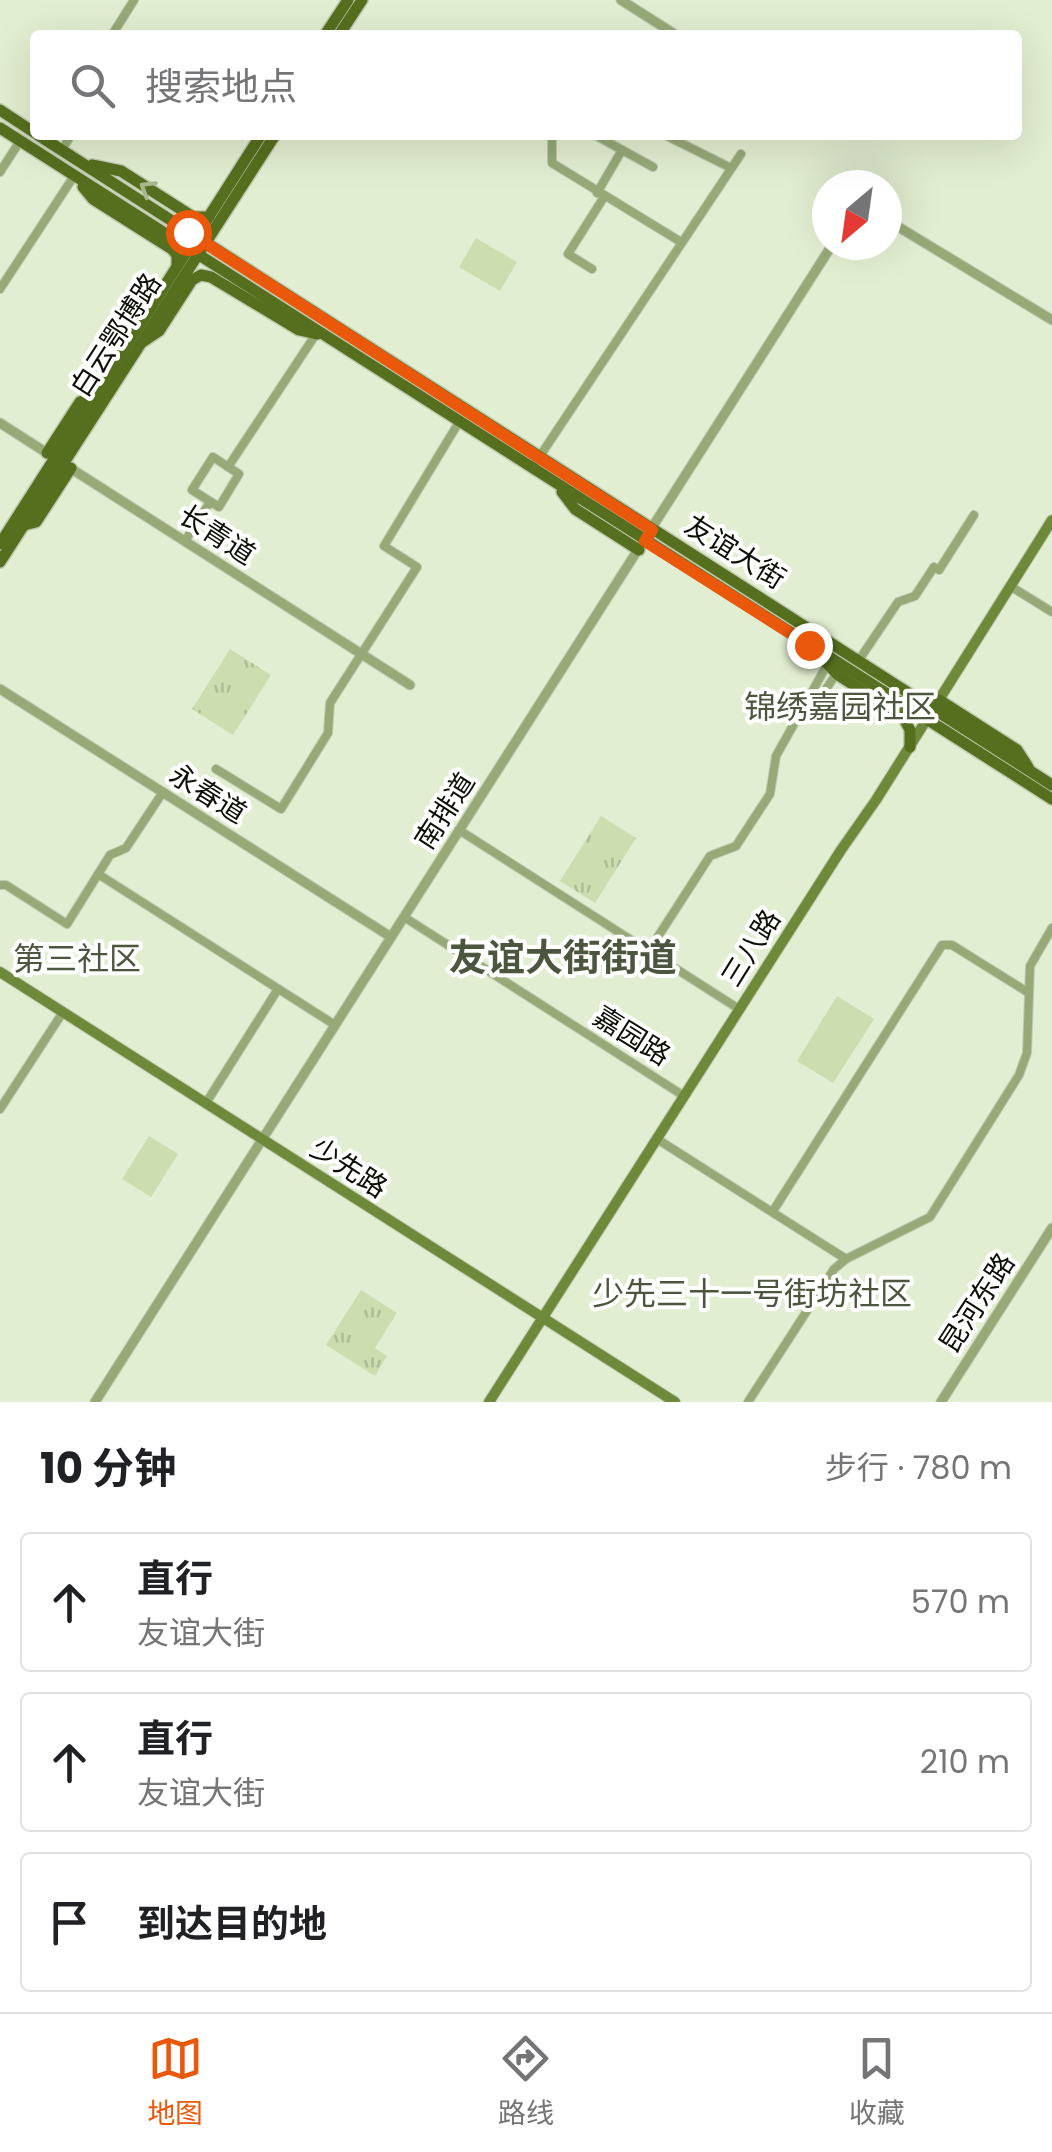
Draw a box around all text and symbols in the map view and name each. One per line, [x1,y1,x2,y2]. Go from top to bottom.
search box [30,30,1022,140]
icon: search [65,58,120,113]
text: 搜索地点 [145,60,297,113]
north arrow [812,170,902,260]
one-way arrow [140,181,158,200]
route start [166,210,212,256]
street label: 白云鄂博路 [62,266,170,404]
street label: 长青道 [171,496,263,574]
street label: 友谊大街 [677,506,793,598]
route end [787,623,833,669]
district label: 锦绣嘉园社区 [744,684,936,729]
street label: 永春道 [162,755,254,833]
street label: 南排道 [406,765,484,857]
street label: 三八路 [712,902,790,994]
district label: 友谊大街街道 [449,931,677,984]
district label: 第三社区 [13,936,141,981]
street label: 嘉园路 [586,997,678,1075]
street label: 少先路 [303,1129,395,1207]
street label: 昆河东路 [930,1245,1024,1361]
district label: 少先三十一号街坊社区 [592,1271,912,1316]
text: 10 分钟 [40,1439,176,1498]
text: 步行 · 780 m [825,1445,1012,1490]
text: 直行 [137,1552,213,1605]
icon: ahead [42,1575,97,1630]
text: 570 m [911,1579,1010,1624]
text: 友谊大街 [137,1610,265,1655]
text: 直行 [137,1712,213,1765]
icon: ahead [42,1735,97,1790]
text: 210 m [920,1739,1010,1784]
text: 友谊大街 [137,1770,265,1815]
icon: arrive [42,1895,97,1950]
text: 到达目的地 [137,1897,327,1950]
tab: 地图 [147,2031,203,2135]
tab: 路线 [498,2031,554,2135]
tab: 收藏 [849,2031,905,2135]

